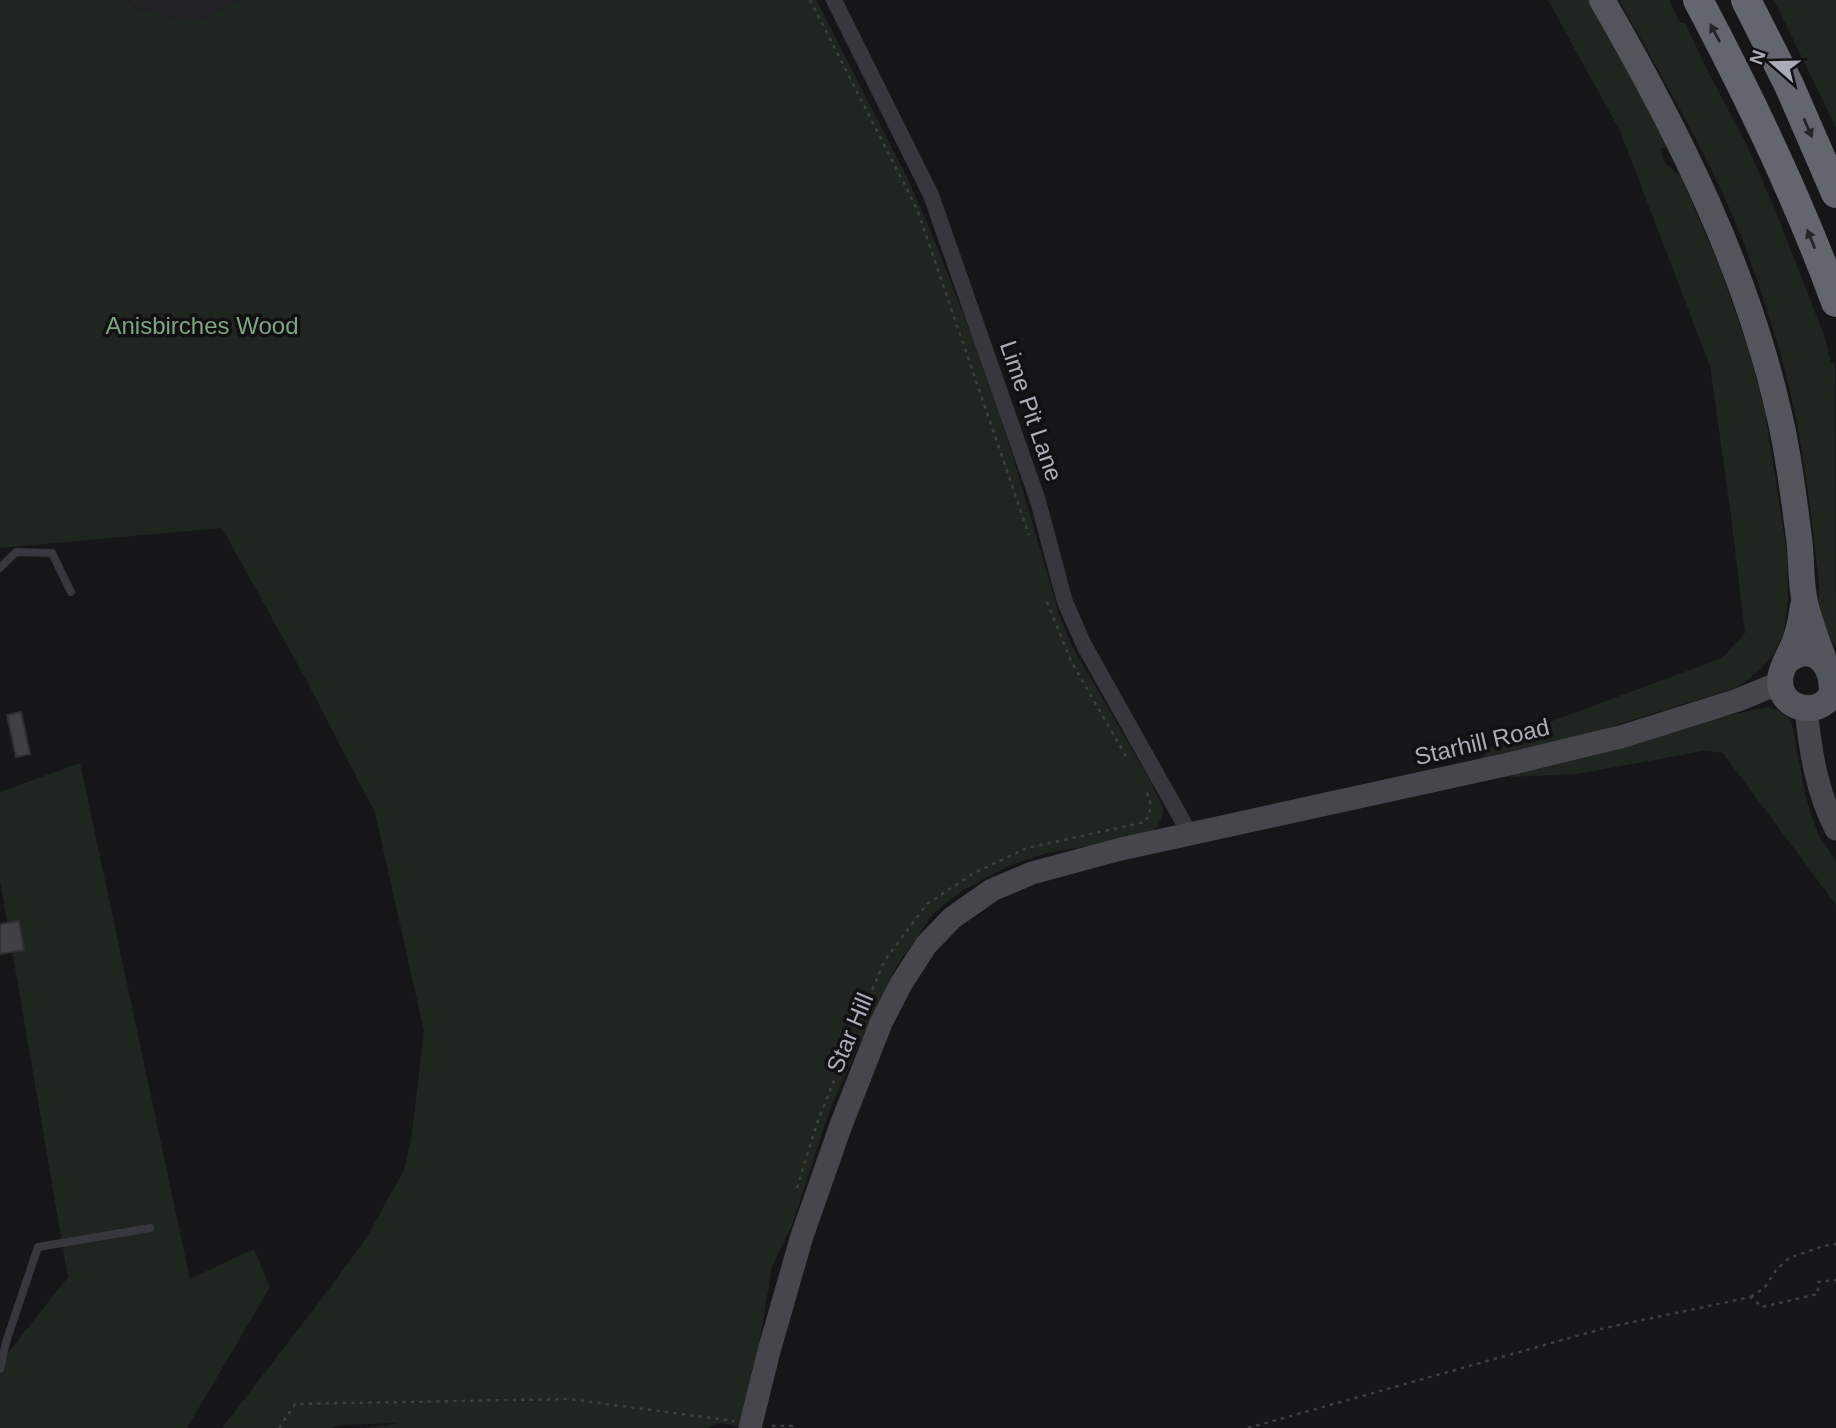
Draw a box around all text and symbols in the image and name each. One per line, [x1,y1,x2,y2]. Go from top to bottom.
one-way arrow [1710,23,1721,43]
north arrow [1738,28,1808,98]
text: N [1745,47,1770,67]
one-way arrow [1803,117,1814,138]
one-way arrow [1806,228,1817,249]
park label: Anisbirches Wood [106,312,298,339]
street label: Lime Pit Lane [995,337,1068,485]
street label: Starhill Road [1412,713,1552,770]
street label: Star Hill [821,989,878,1077]

